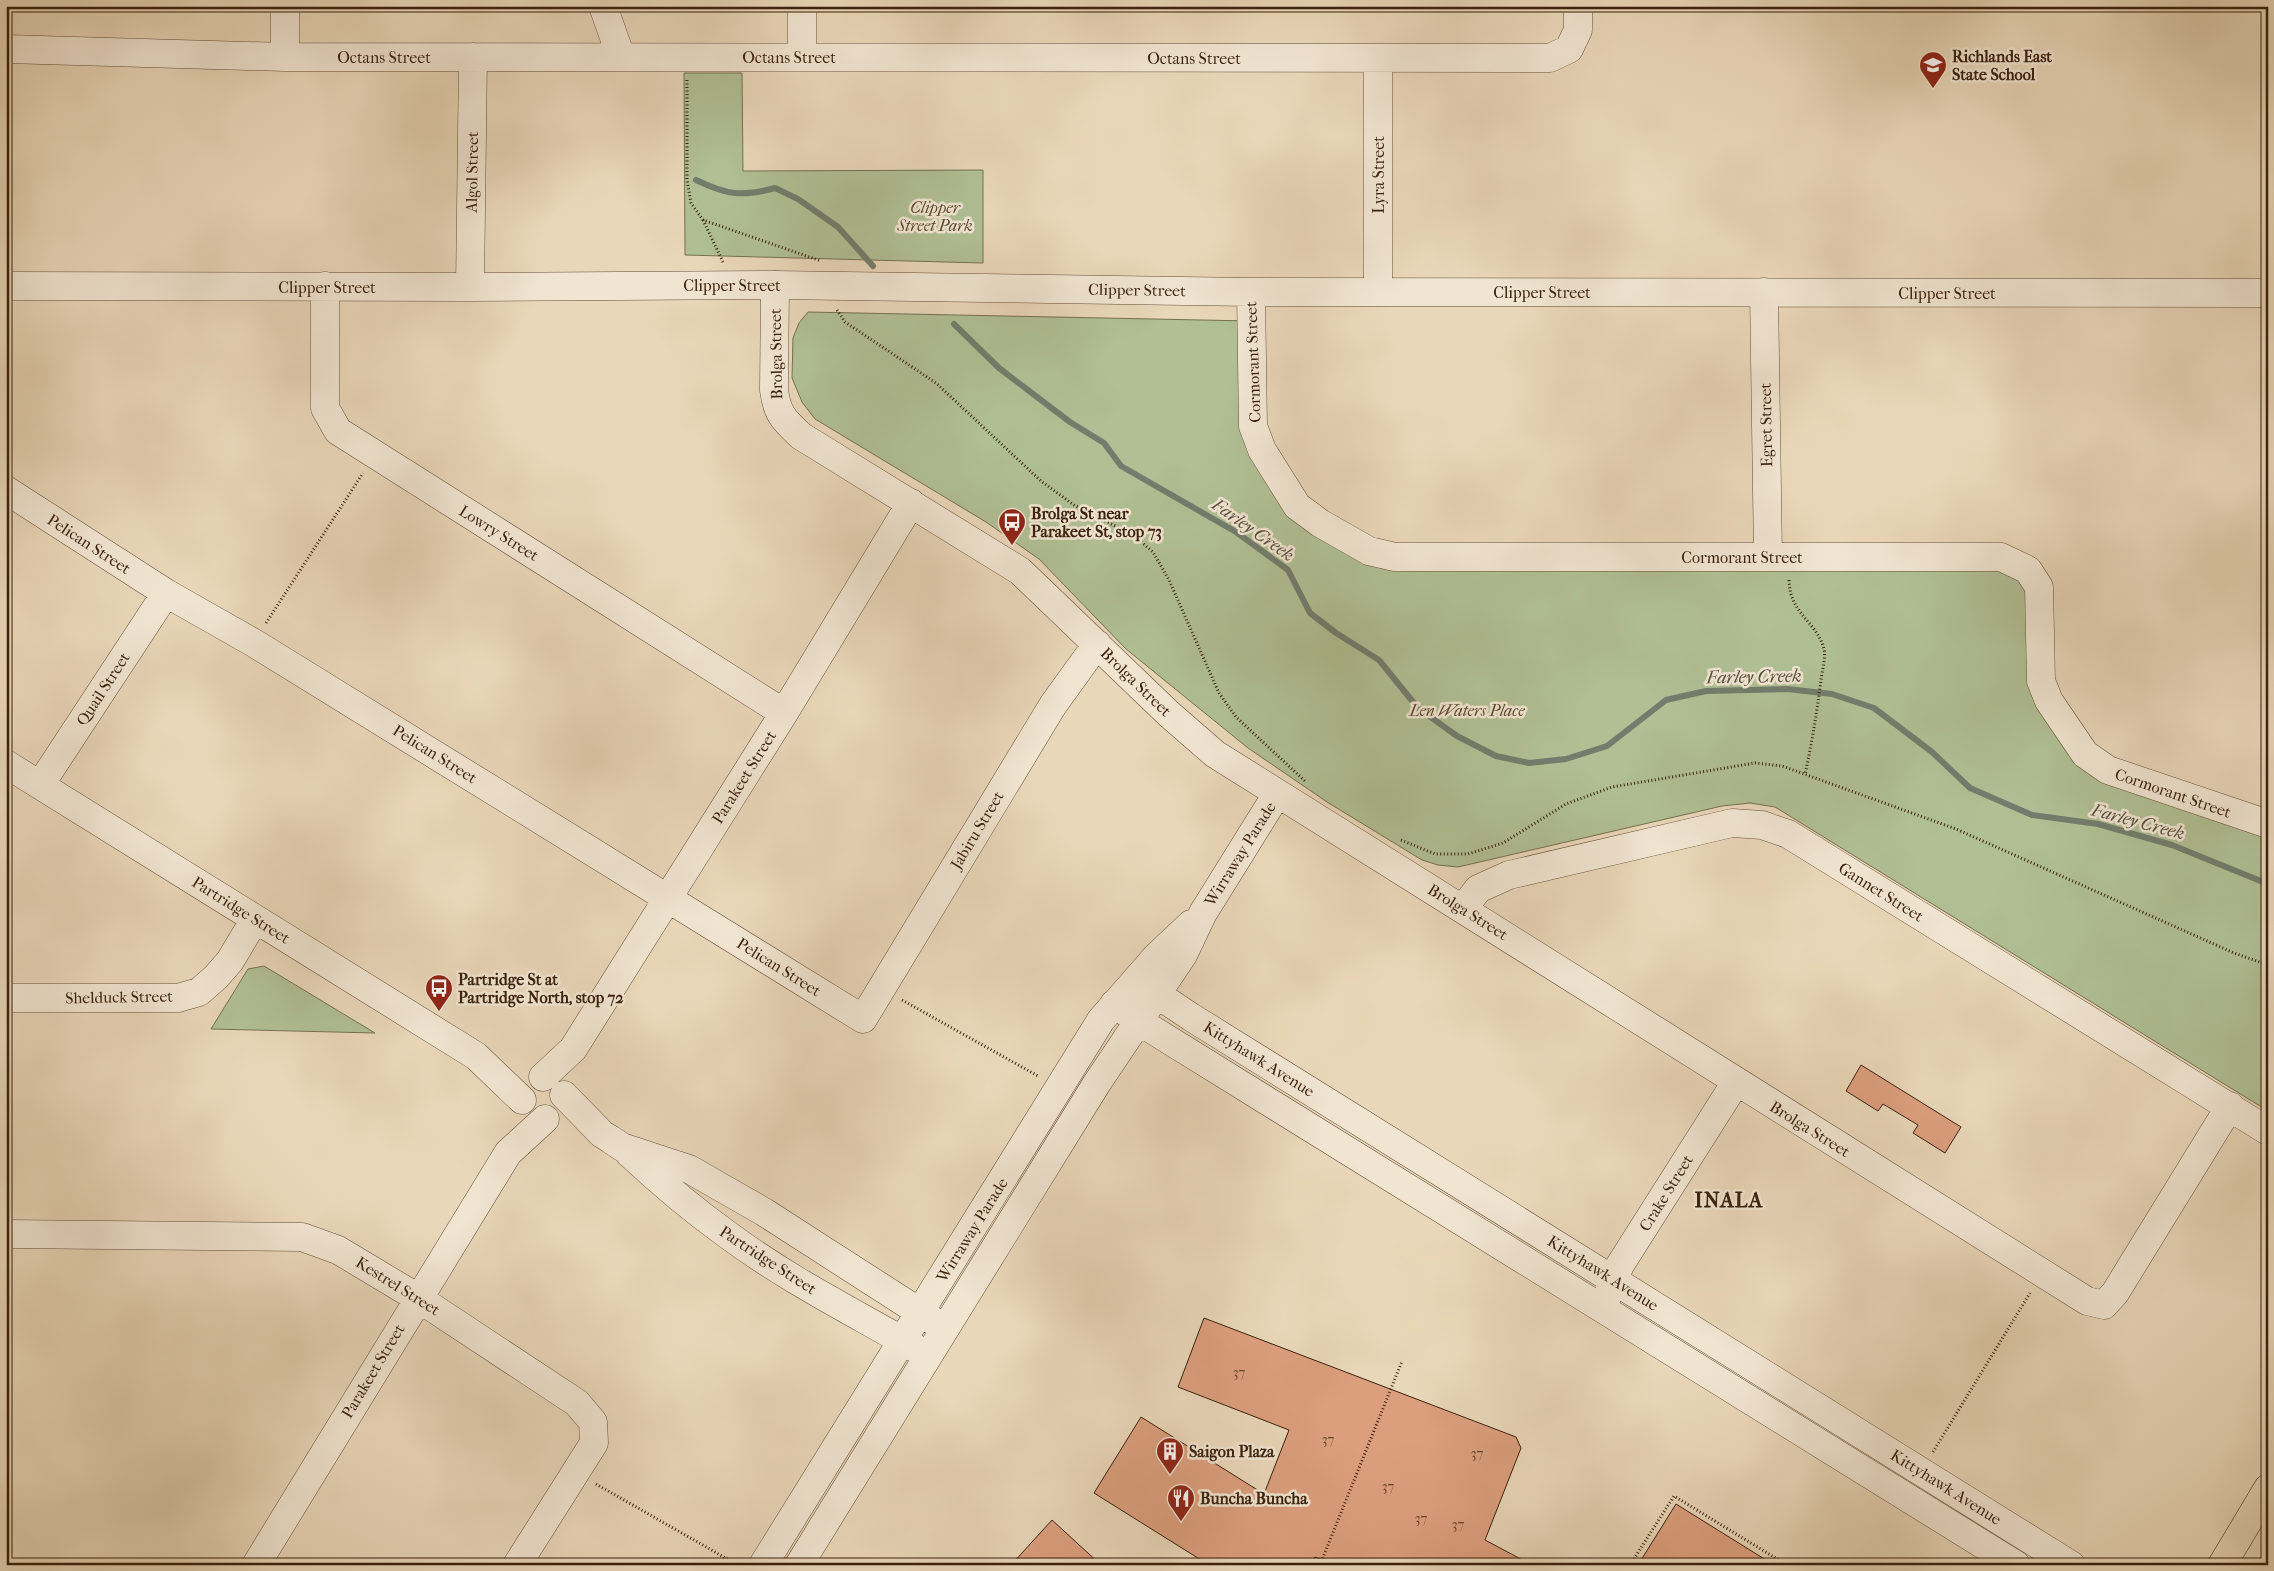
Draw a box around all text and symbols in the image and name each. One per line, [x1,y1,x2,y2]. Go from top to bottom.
place label: Richlands East State School [1952,47,2052,84]
street label: Octans Street [337,48,431,67]
street label: Octans Street [742,48,836,67]
street label: Octans Street [1147,49,1241,68]
school or university icon: Richlands East State School [1918,50,1948,89]
street label: Algol Street [462,131,482,214]
street label: Lyra Street [1369,136,1388,214]
park label: Clipper Street Park [896,198,973,235]
street label: Clipper Street [683,276,781,295]
street label: Clipper Street [278,278,376,297]
street label: Clipper Street [1088,280,1186,300]
street label: Clipper Street [1493,283,1591,302]
street label: Clipper Street [1898,284,1996,303]
street label: Cormorant Street [1241,301,1265,423]
street label: Brolga Street [766,308,786,400]
street label: Egret Street [1756,382,1776,467]
water label: Farley Creek [1207,494,1298,566]
street label: Lowry Street [456,501,543,565]
place label: Brolga St near Parakeet St, stop 73 [1031,504,1162,542]
bus stop icon: Brolga St near Parakeet St, stop 73 [997,507,1027,546]
street label: Pelican Street [44,510,134,578]
street label: Cormorant Street [1681,548,1803,567]
street label: Brolga Street [1097,644,1176,721]
street label: Quail Street [72,649,134,729]
water label: Farley Creek [1705,666,1802,688]
park label: Len Waters Place [1408,701,1525,720]
street label: Pelican Street [389,721,481,788]
street label: Parakeet Street [708,727,780,827]
street label: Cormorant Street [2112,764,2234,822]
street label: Jabiru Street [945,787,1008,874]
street label: Wirraway Parade [1200,798,1280,911]
water label: Farley Creek [2088,799,2187,844]
street label: Gannet Street [1835,858,1927,926]
street label: Partridge Street [189,872,294,948]
street label: Brolga Street [1424,880,1512,944]
street label: Pelican Street [733,934,825,1001]
place label: Partridge St at Partridge North, stop 72 [458,970,623,1008]
bus stop icon: Partridge St at Partridge North, stop 72 [424,973,454,1012]
street label: Shelduck Street [65,987,173,1007]
street label: Kittyhawk Avenue [1200,1017,1318,1101]
street label: Brolga Street [1766,1097,1854,1161]
street label: Crake Street [1635,1151,1697,1235]
street label: Wirraway Parade [932,1174,1012,1287]
district label: INALA [1695,1188,1764,1212]
street label: Partridge Street [716,1222,820,1299]
street label: Kittyhawk Avenue [1544,1231,1662,1315]
street label: Kestrel Street [352,1253,444,1320]
street label: Parakeet Street [337,1320,409,1421]
house number: 37 [1233,1364,1245,1381]
house number: 37 [1322,1431,1334,1448]
building icon: Saigon Plaza [1155,1436,1185,1475]
place label: Saigon Plaza [1189,1442,1275,1462]
house number: 37 [1471,1445,1483,1462]
street label: Kittyhawk Avenue [1887,1445,2005,1529]
house number: 37 [1382,1478,1394,1495]
restaurant icon: Buncha Buncha [1166,1483,1196,1522]
place label: Buncha Buncha [1200,1489,1308,1508]
house number: 37 [1415,1510,1427,1527]
house number: 37 [1452,1516,1464,1533]

